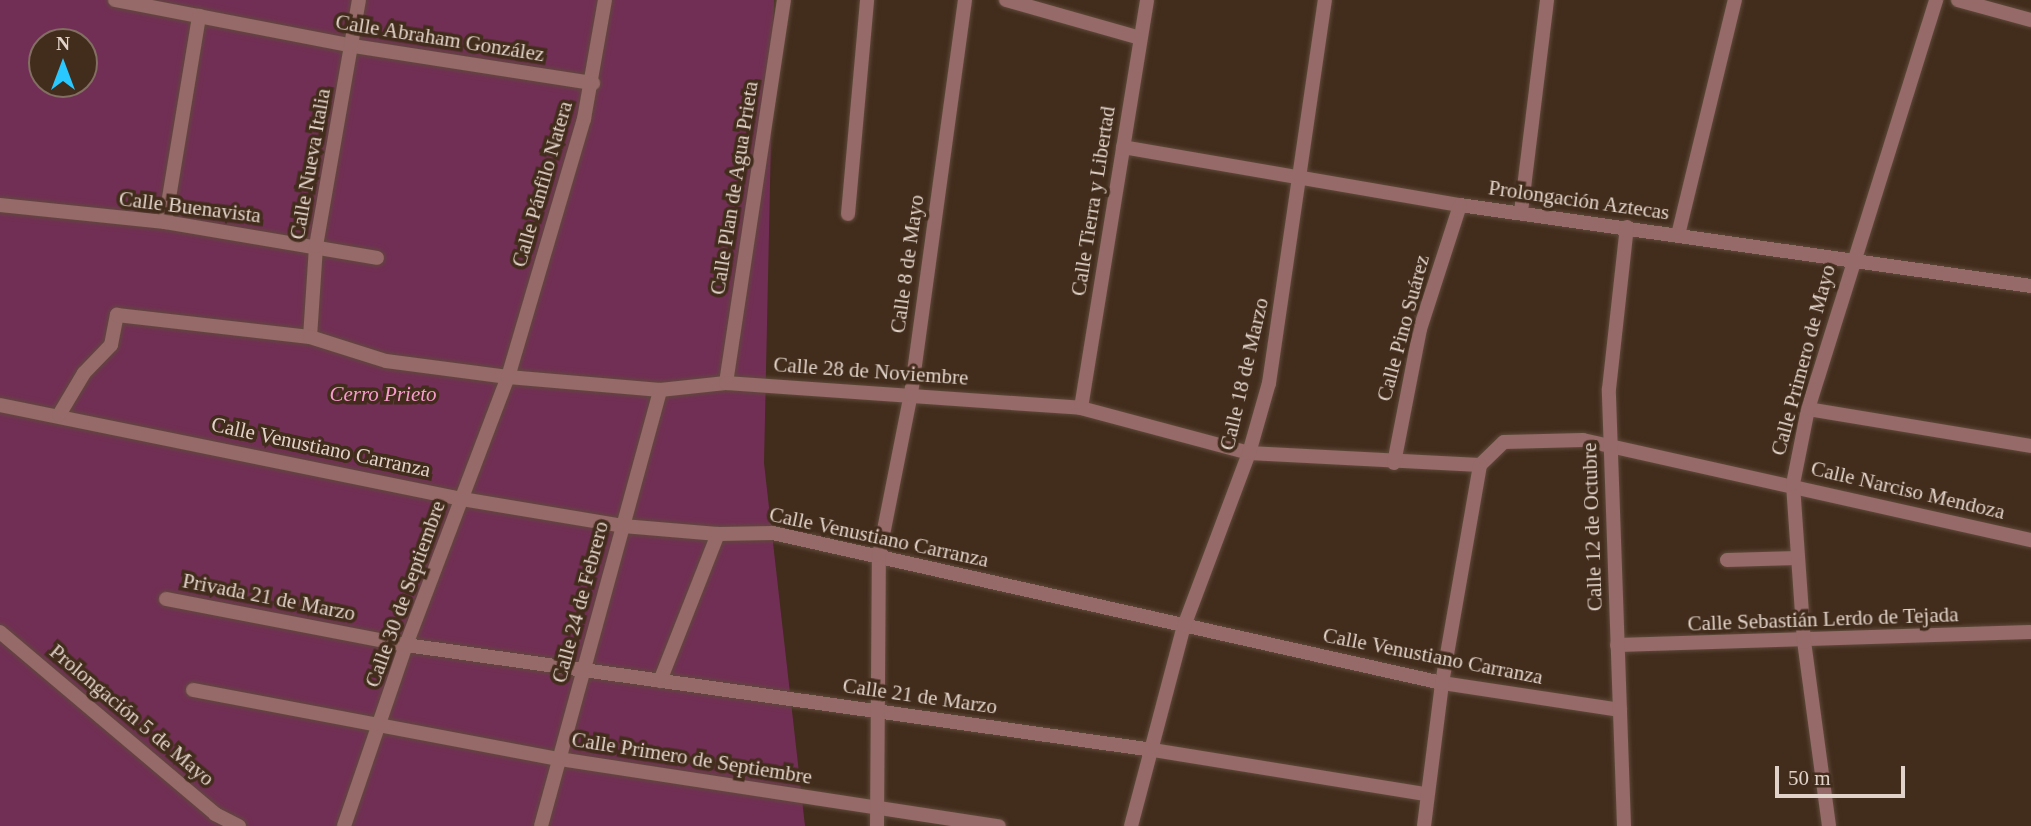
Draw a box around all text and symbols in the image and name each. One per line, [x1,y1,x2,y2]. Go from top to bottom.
street label: Calle Abraham González [333,9,547,67]
north arrow [28,28,98,98]
text: N [56,33,70,54]
street label: Calle Plan de Agua Prieta [705,79,763,297]
street label: Calle Nueva Italia [284,87,336,241]
street label: Calle Pánfilo Natera [506,98,578,270]
street label: Calle Tierra y Libertad [1066,104,1120,298]
street label: Prolongación Aztecas [1486,175,1672,225]
street label: Calle Buenavista [118,186,262,228]
street label: Calle 8 de Mayo [885,193,929,335]
street label: Calle Pino Suárez [1371,252,1435,404]
street label: Calle Primero de Mayo [1765,262,1841,458]
street label: Calle 18 de Marzo [1214,295,1274,453]
street label: Calle 28 de Noviembre [773,352,969,390]
park label: Cerro Prieto [329,381,437,407]
street label: Calle Venustiano Carranza [209,411,433,483]
street label: Calle 12 de Octubre [1576,442,1608,612]
street label: Calle Narciso Mendoza [1809,455,2007,525]
street label: Calle 30 de Septiembre [360,497,450,691]
street label: Calle Venustiano Carranza [767,501,991,573]
street label: Calle 24 de Febrero [546,518,614,686]
street label: Privada 21 de Marzo [180,568,358,626]
street label: Calle Sebastián Lerdo de Tejada [1687,602,1959,636]
street label: Calle Venustiano Carranza [1321,622,1545,690]
street label: Prolongación 5 de Mayo [45,639,219,791]
street label: Calle 21 de Marzo [841,673,999,719]
street label: Calle Primero de Septiembre [570,727,814,789]
scale bar [1779,752,1909,796]
text: 50 m [1788,766,1831,790]

